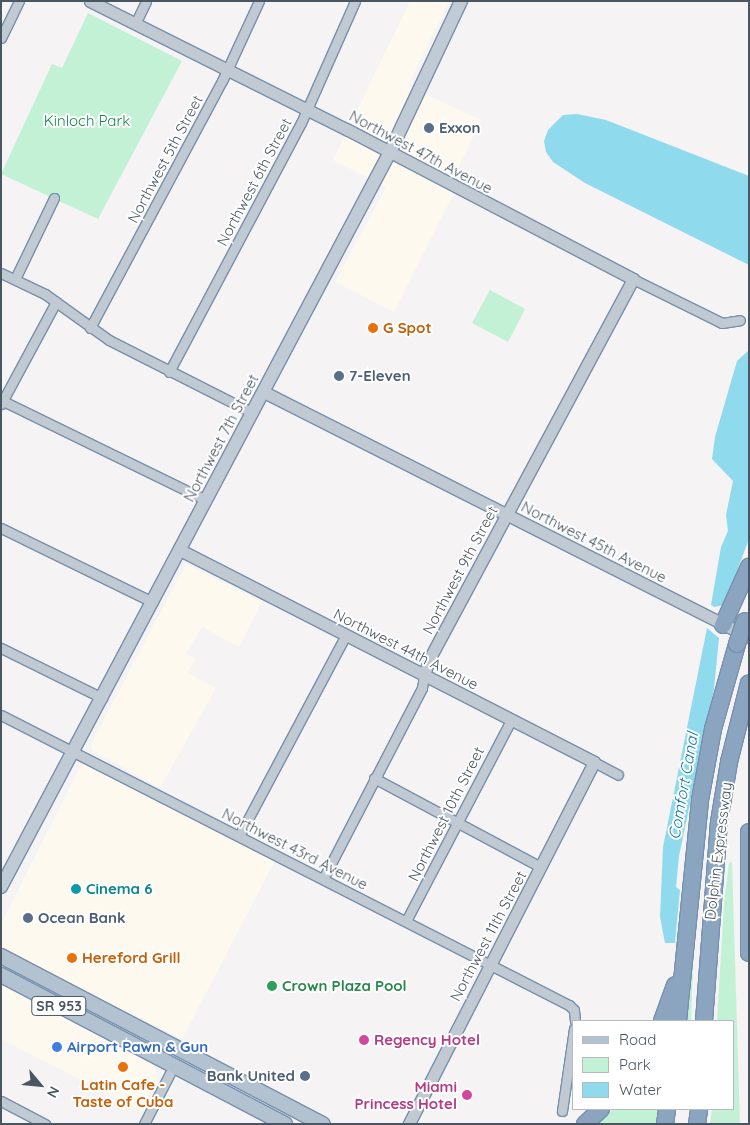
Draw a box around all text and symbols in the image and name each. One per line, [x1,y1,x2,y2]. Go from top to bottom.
street label: Northwest 5th Street [124,92,206,226]
street label: Northwest 47th Avenue [346,107,496,197]
park label: Kinloch Park [44,112,130,130]
street label: Northwest 6th Street [213,115,295,249]
place label: Exxon [439,119,480,137]
marker: Exxon [423,122,435,134]
place label: G Spot [383,319,432,337]
marker: G Spot [367,322,379,334]
place label: 7-Eleven [349,367,411,385]
marker: 7-Eleven [333,370,345,382]
street label: Northwest 7th Street [180,371,262,505]
street label: Northwest 45th Avenue [518,498,670,586]
street label: Northwest 9th Street [419,503,501,637]
street label: Northwest 44th Avenue [331,605,481,693]
water label: Comfort Canal [664,731,702,841]
street label: Northwest 10th Street [404,744,488,884]
street label: Dolphin Expressway [701,781,735,921]
street label: Northwest 43rd Avenue [219,804,371,894]
street label: Northwest 11th Street [446,868,530,1004]
place label: Cinema 6 [86,880,152,898]
marker: Cinema 6 [70,883,82,895]
place label: Ocean Bank [38,909,125,927]
marker: Ocean Bank [22,912,34,924]
place label: Hereford Grill [82,949,181,967]
marker: Hereford Grill [66,952,78,964]
place label: Crown Plaza Pool [282,977,407,995]
marker: Crown Plaza Pool [266,980,278,992]
road number: SR 953 [30,994,88,1018]
legend [572,1020,735,1110]
text: Road [619,1030,656,1049]
place label: Regency Hotel [374,1031,480,1049]
marker: Regency Hotel [358,1034,370,1046]
place label: Airport Pawn & Gun [67,1038,208,1056]
marker: Airport Pawn & Gun [51,1041,63,1053]
text: Park [619,1055,651,1074]
north arrow [15,1060,65,1110]
marker: Latin Cafe - Taste of Cuba [117,1061,129,1073]
place label: Bank United [207,1067,295,1085]
marker: Bank United [299,1070,311,1082]
place label: Latin Cafe - Taste of Cuba [73,1075,173,1110]
place label: Miami Princess Hotel [355,1077,457,1112]
text: Water [619,1080,662,1099]
text: N [43,1083,64,1101]
marker: Miami Princess Hotel [461,1089,473,1101]

